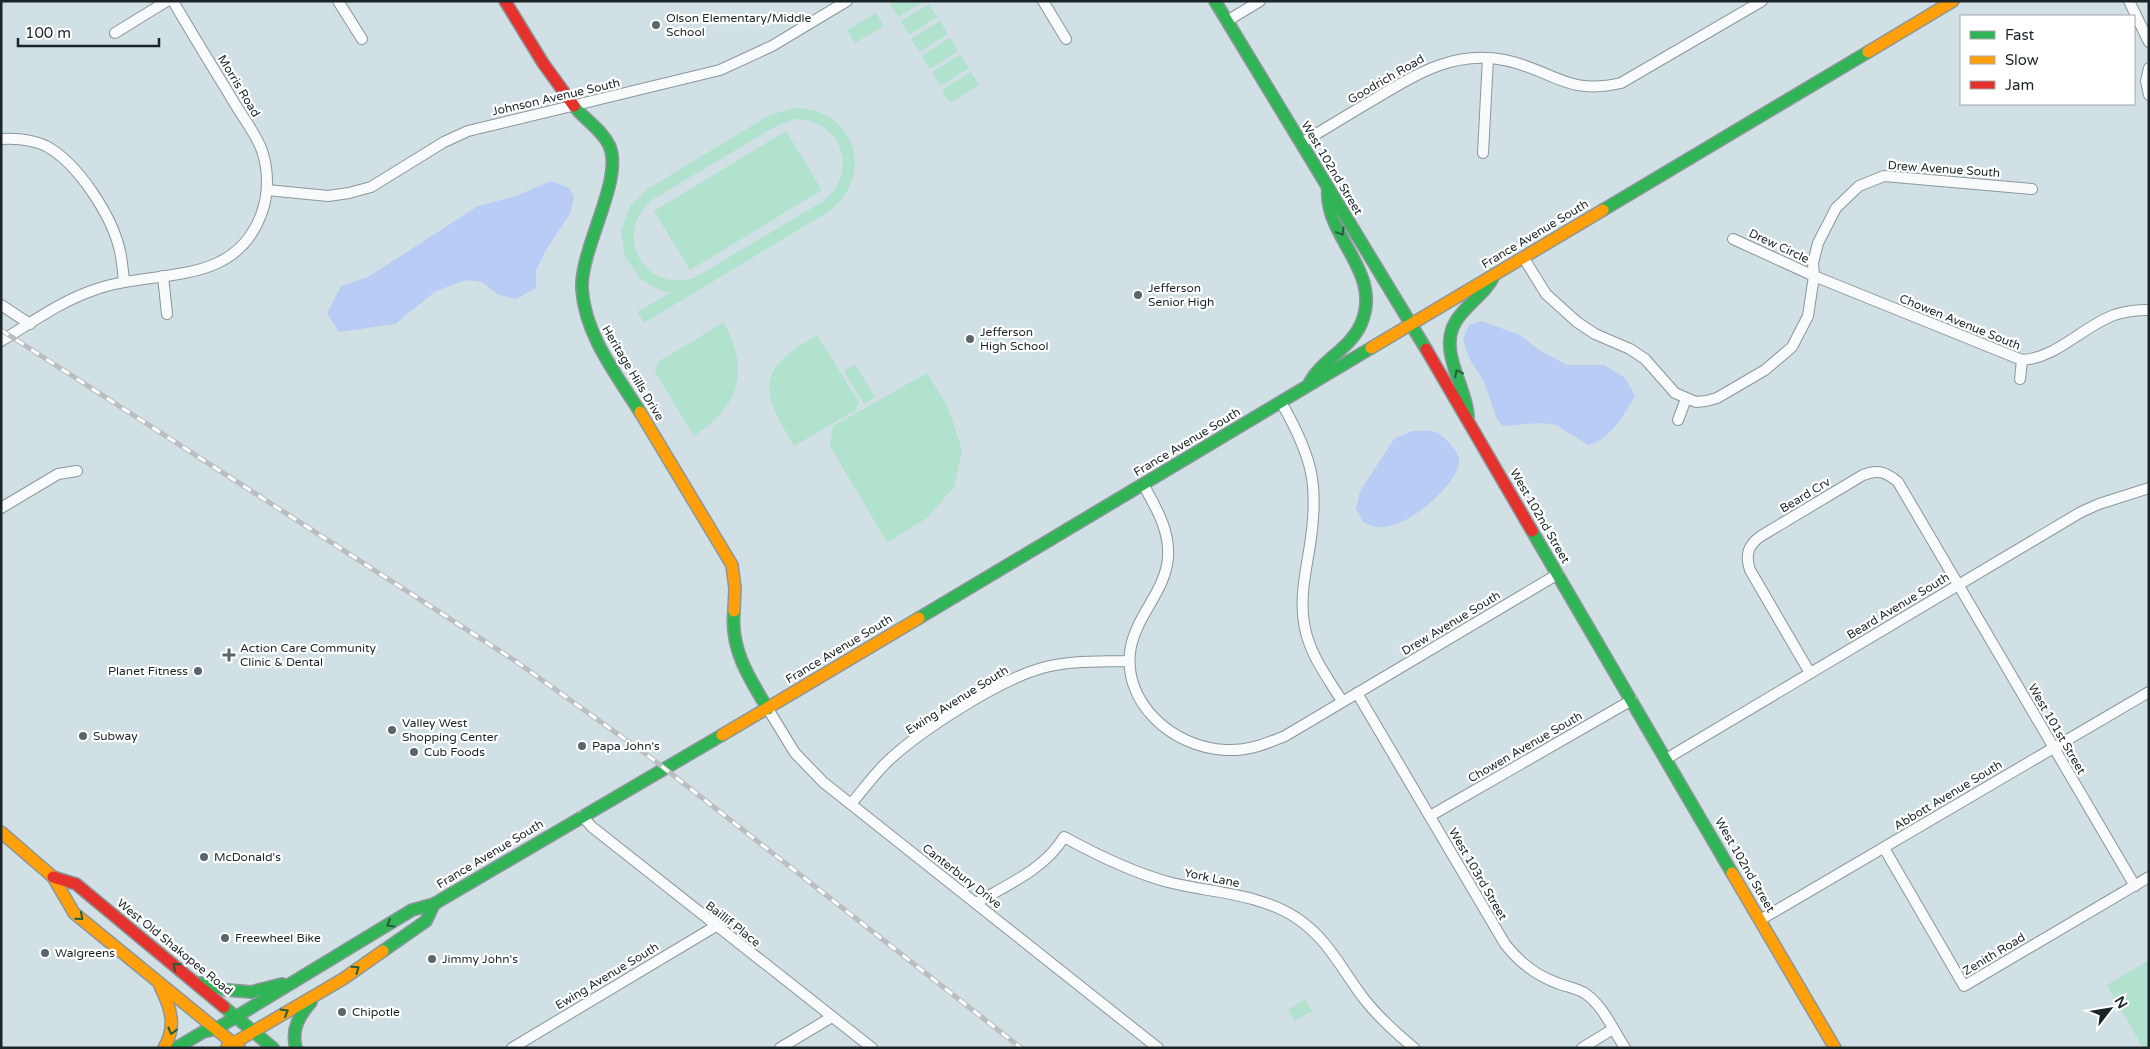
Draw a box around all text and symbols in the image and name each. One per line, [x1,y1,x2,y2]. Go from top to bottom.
place label: Olson Elementary/Middle School [666,11,812,39]
scale bar [18,15,159,47]
legend [1960,15,2135,105]
marker: Olson Elementary/Middle School [650,19,662,31]
text: 100 m [25,24,71,42]
text: Fast [2005,26,2035,44]
street label: Goodrich Road [1345,51,1427,107]
text: Slow [2005,51,2039,69]
street label: Morris Road [215,52,263,120]
street label: Johnson Avenue South [491,75,621,119]
text: Jam [2005,76,2034,94]
street label: West 102nd Street [1299,119,1366,218]
street label: Drew Avenue South [1887,158,2001,180]
street label: France Avenue South [1479,197,1591,271]
one-way arrow [1334,226,1344,235]
street label: Drew Circle [1747,226,1811,266]
place label: Jefferson Senior High [1148,281,1214,309]
marker: Jefferson Senior High [1132,289,1144,301]
street label: Chowen Avenue South [1897,291,2023,353]
street label: Heritage Hills Drive [599,323,667,423]
place label: Jefferson High School [980,325,1049,353]
marker: Jefferson High School [964,333,976,345]
one-way arrow [1454,369,1465,378]
street label: France Avenue South [1131,405,1243,479]
street label: West 102nd Street [1507,466,1573,566]
street label: Beard Crv [1777,474,1833,515]
street label: Beard Avenue South [1844,570,1952,642]
street label: Drew Avenue South [1399,588,1503,658]
street label: France Avenue South [783,612,895,686]
place label: Action Care Community Clinic & Dental [240,641,376,669]
marker: Action Care Community Clinic & Dental [222,648,236,662]
street label: Ewing Avenue South [903,663,1011,737]
place label: Planet Fitness [108,664,188,678]
marker: Planet Fitness [192,665,204,677]
street label: West 101st Street [2025,681,2089,777]
street label: Chowen Avenue South [1465,709,1585,785]
place label: Valley West Shopping Center [402,716,498,744]
marker: Valley West Shopping Center [386,724,398,736]
place label: Subway [93,729,138,743]
marker: Subway [77,730,89,742]
place label: Papa John's [592,739,660,753]
marker: Papa John's [576,740,588,752]
place label: Cub Foods [424,745,485,759]
marker: Cub Foods [408,746,420,758]
street label: Abbott Avenue South [1891,757,2005,833]
street label: West 102nd Street [1712,815,1778,915]
street label: France Avenue South [434,817,546,891]
street label: West 103rd Street [1446,826,1510,923]
street label: Canterbury Drive [920,841,1005,911]
place label: McDonald's [214,850,281,864]
marker: McDonald's [198,851,210,863]
street label: York Lane [1183,866,1241,890]
street label: West Old Shakopee Road [114,896,236,998]
street label: Baillif Place [703,898,763,950]
one-way arrow [74,911,83,920]
one-way arrow [386,917,395,927]
street label: Zenith Road [1960,930,2028,978]
place label: Freewheel Bike [235,931,321,945]
marker: Freewheel Bike [219,932,231,944]
street label: Ewing Avenue South [553,940,661,1012]
place label: Walgreens [55,946,115,960]
marker: Walgreens [39,947,51,959]
place label: Jimmy John's [442,952,518,966]
marker: Jimmy John's [426,953,438,965]
one-way arrow [173,963,182,971]
one-way arrow [350,966,360,975]
north arrow [2085,984,2135,1034]
text: N [2111,993,2131,1012]
place label: Chipotle [352,1005,400,1019]
marker: Chipotle [336,1006,348,1018]
one-way arrow [280,1009,289,1019]
one-way arrow [167,1027,178,1035]

